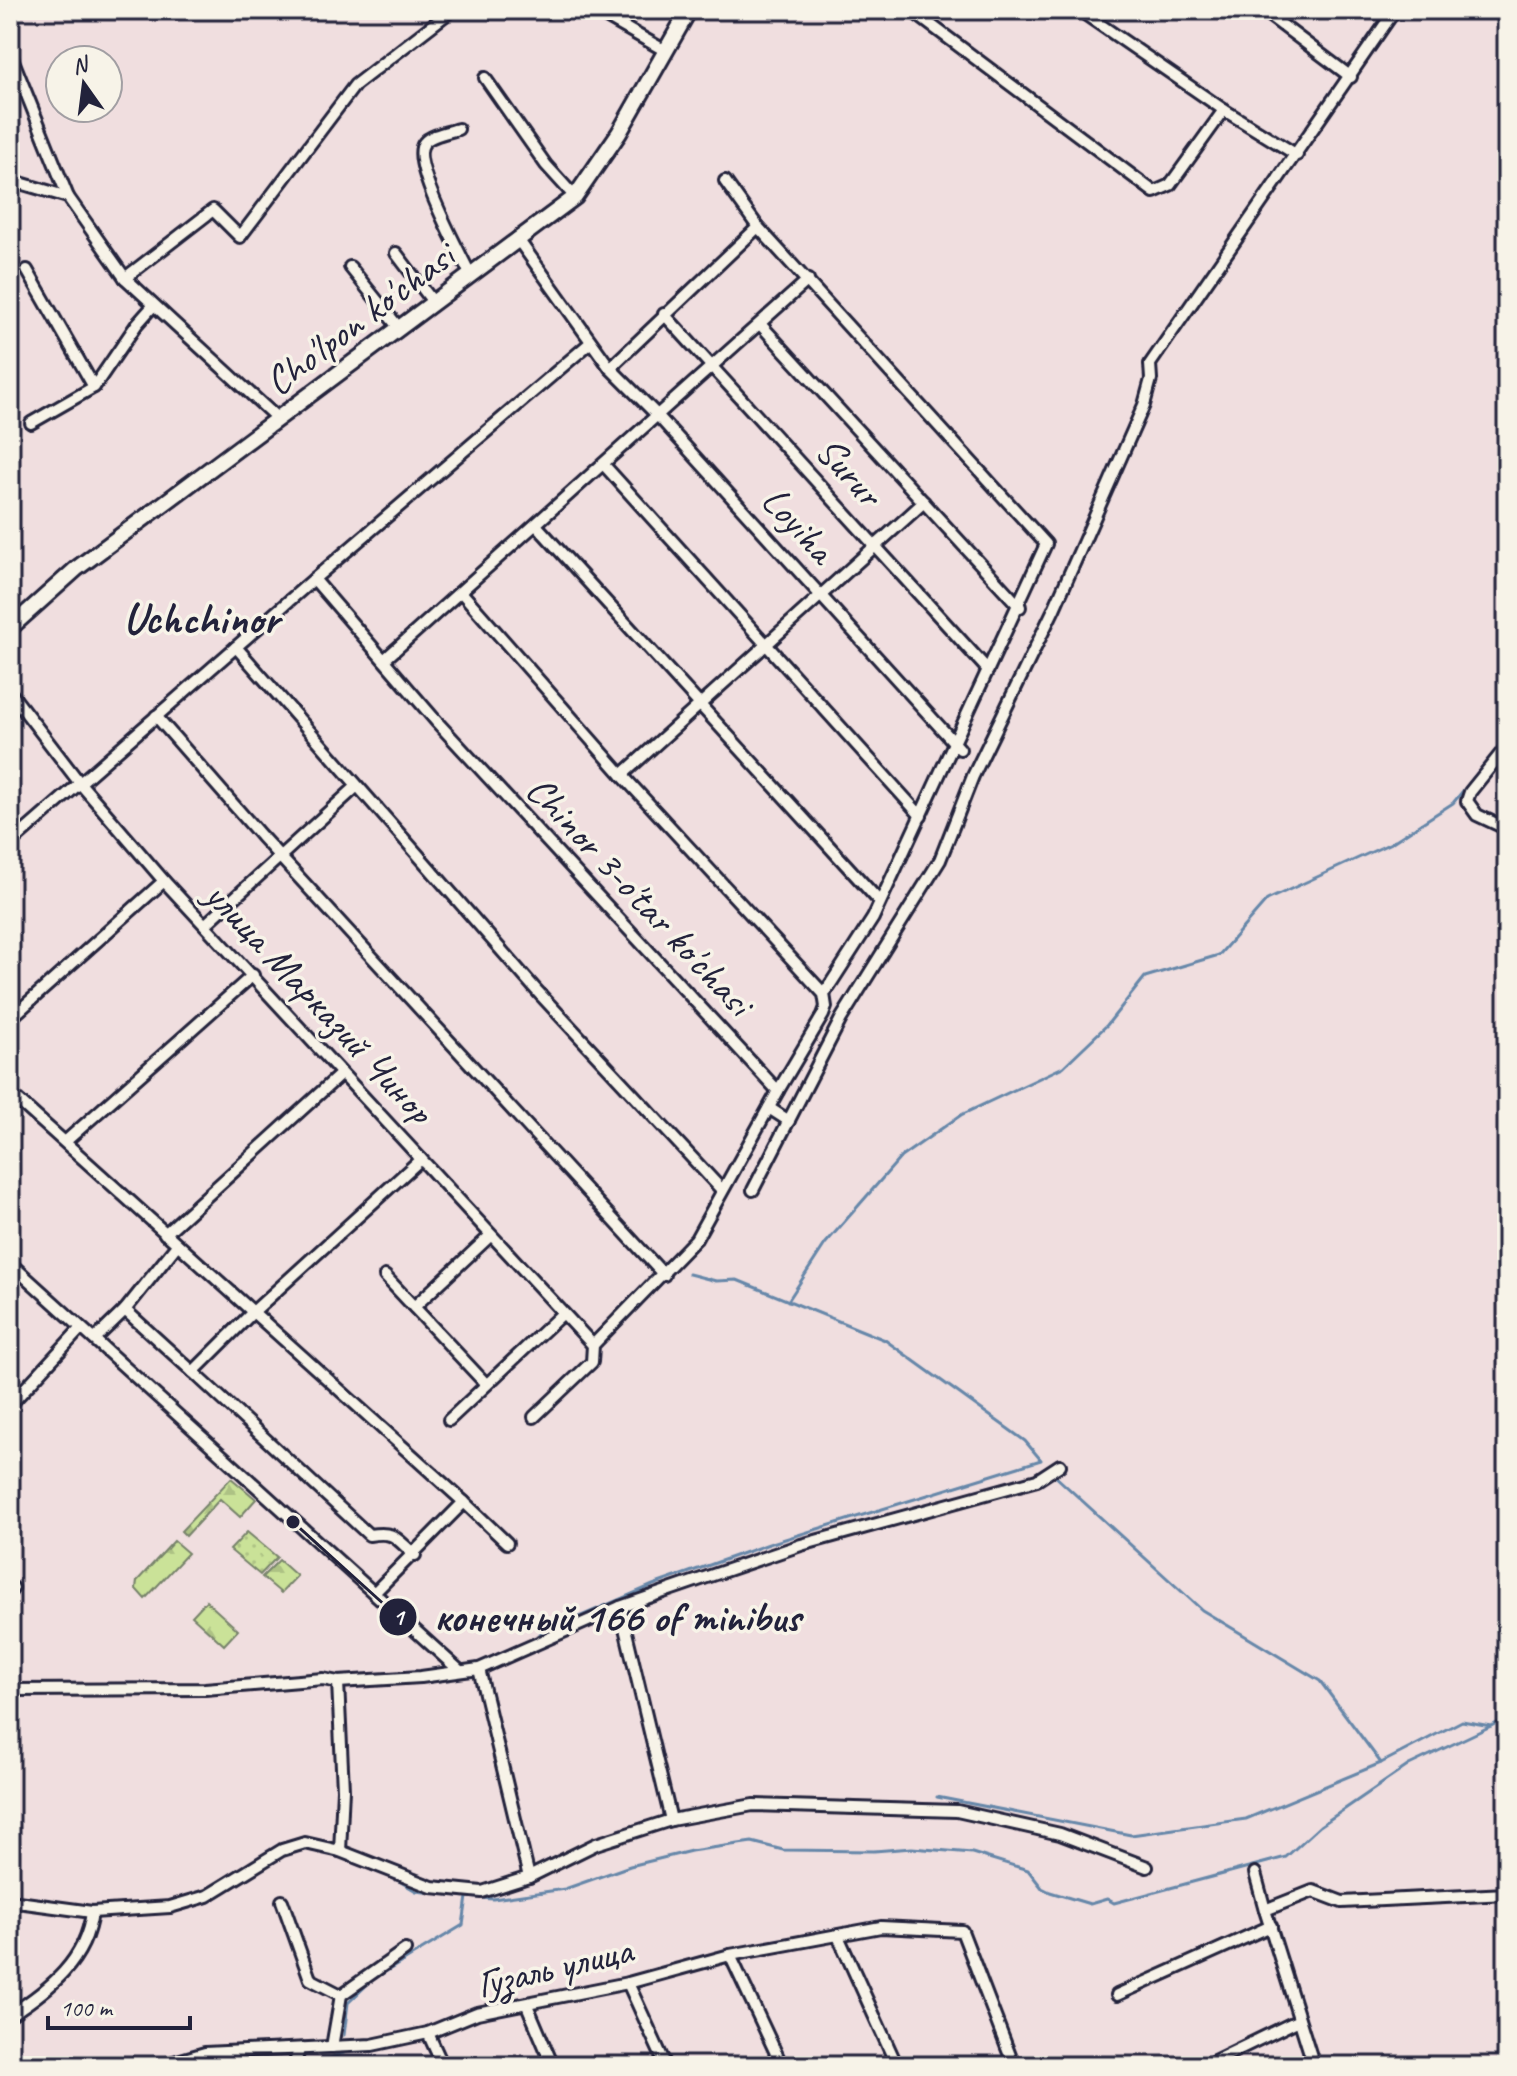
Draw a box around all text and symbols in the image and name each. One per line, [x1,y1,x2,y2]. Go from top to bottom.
north arrow [44,44,124,124]
text: N [69,50,93,81]
street label: Cho'lpon ko'chasi [255,229,468,406]
street label: Surur [805,426,895,519]
street label: Loyiha [751,476,848,576]
district label: Uchchinor [123,591,283,646]
street label: Chinor 3-o'tar ko'chasi [515,765,766,1029]
street label: улица Марказий Чинор [193,870,446,1136]
callout: конечный 166 of minibus [378,1584,815,1650]
text: конечный 166 of minibus [434,1591,805,1644]
text: 1 [393,1602,407,1632]
street label: Гузаль улица [472,1924,640,2009]
scale bar [48,1980,190,2030]
text: 100 m [60,1993,114,2023]

